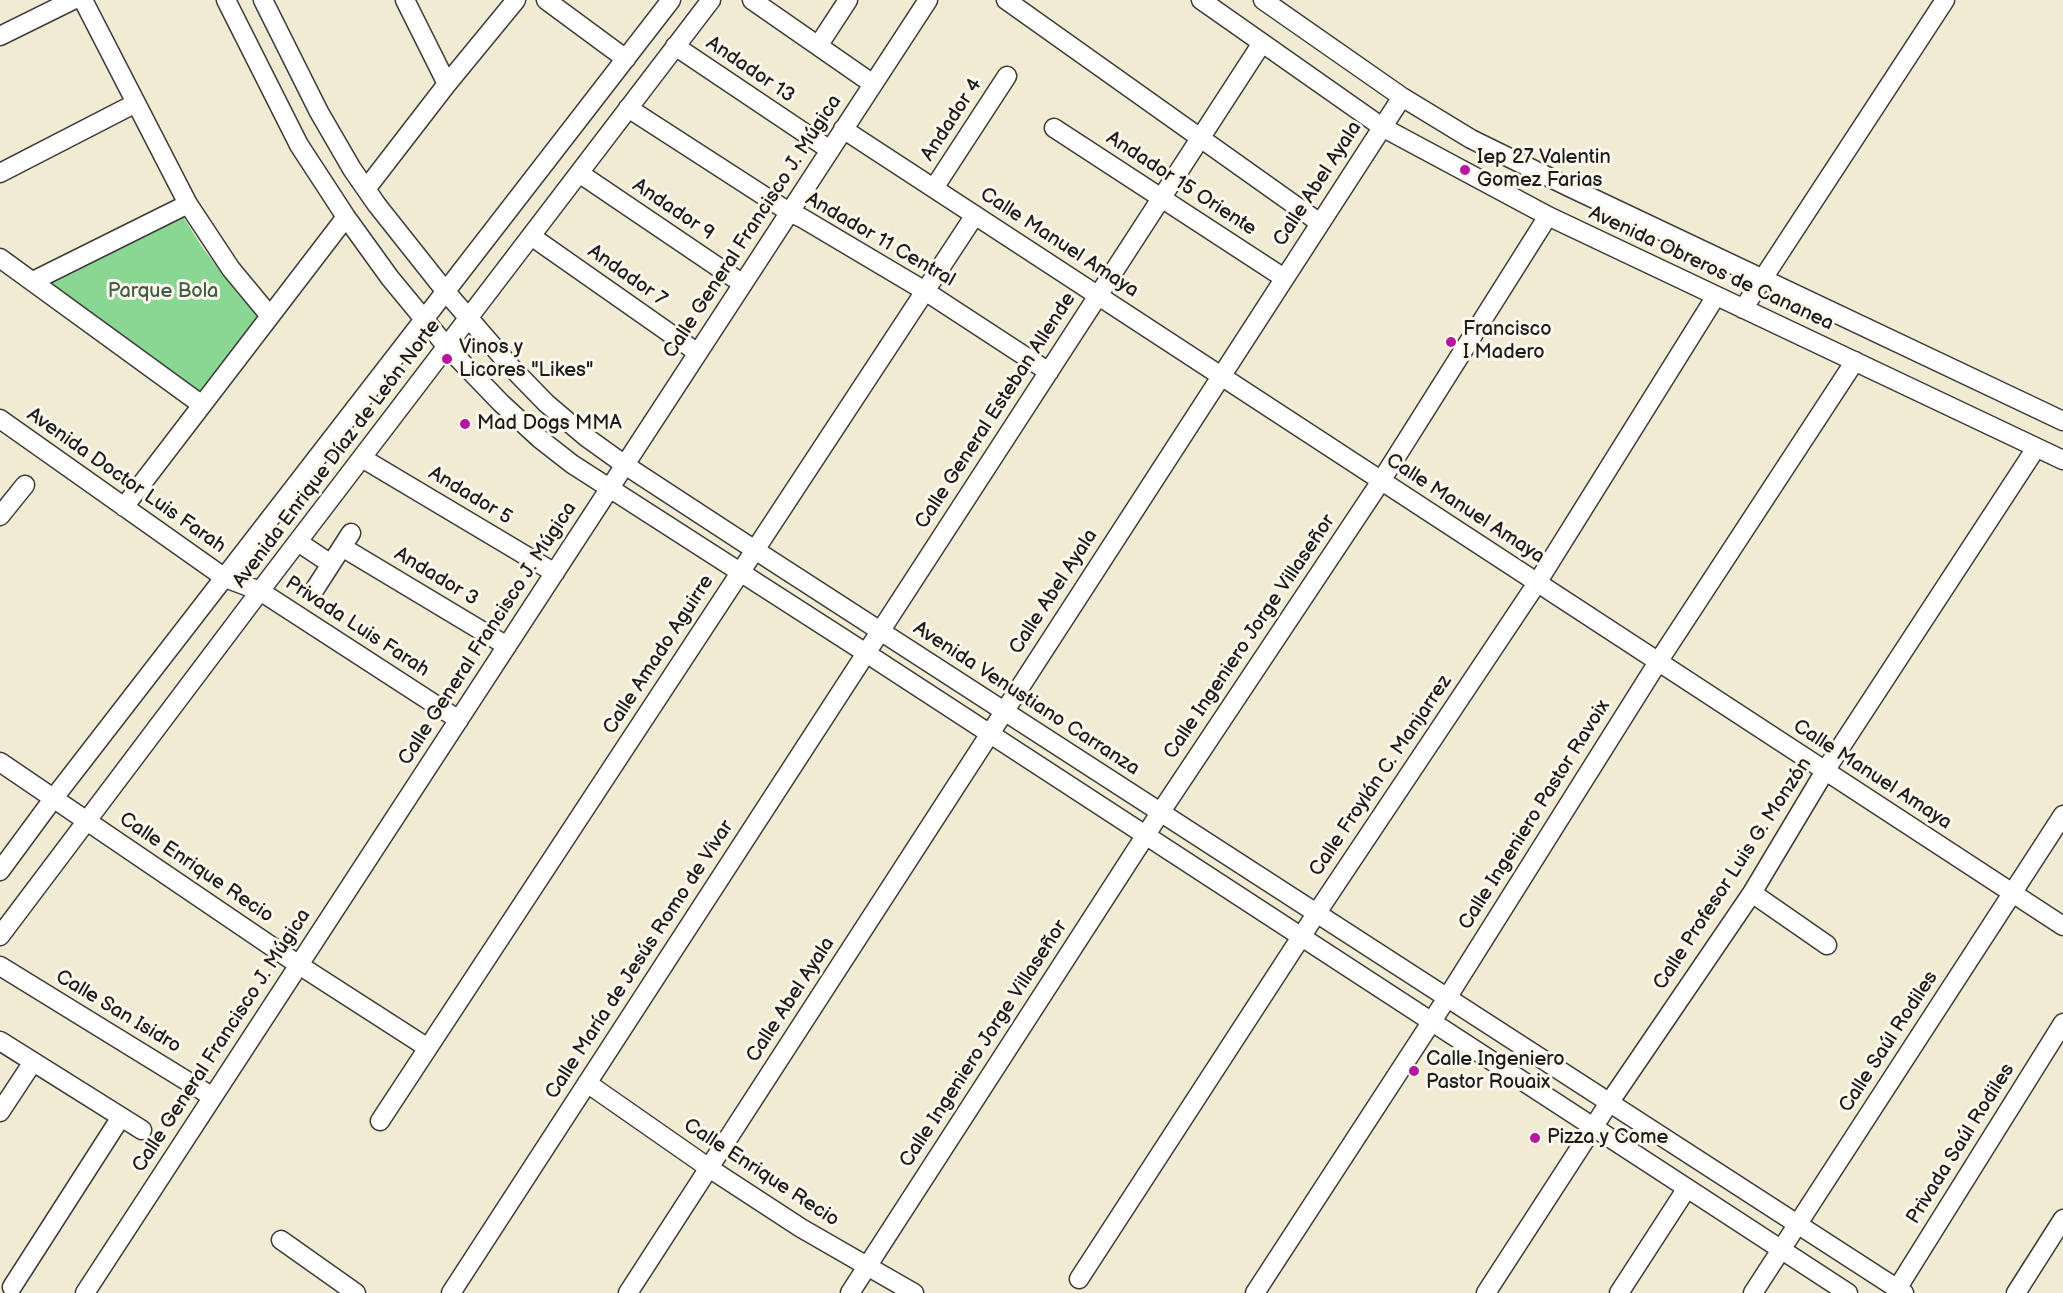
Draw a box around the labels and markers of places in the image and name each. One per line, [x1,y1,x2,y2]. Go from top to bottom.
place label: Iep 27 Valentin Gomez Farias [1477,146,1611,193]
marker: Iep 27 Valentin Gomez Farias [1458,163,1472,177]
place label: Francisco I Madero [1463,318,1552,365]
marker: Francisco I Madero [1444,335,1458,349]
place label: Vinos y Licores "Likes" [459,336,593,383]
marker: Vinos y Licores "Likes" [440,352,454,366]
place label: Mad Dogs MMA [477,412,622,436]
marker: Mad Dogs MMA [458,417,472,431]
place label: Calle Ingeniero Pastor Rouaix [1426,1048,1564,1095]
marker: Calle Ingeniero Pastor Rouaix [1407,1064,1421,1078]
place label: Pizza y Come [1547,1126,1668,1150]
marker: Pizza y Come [1528,1131,1542,1145]

